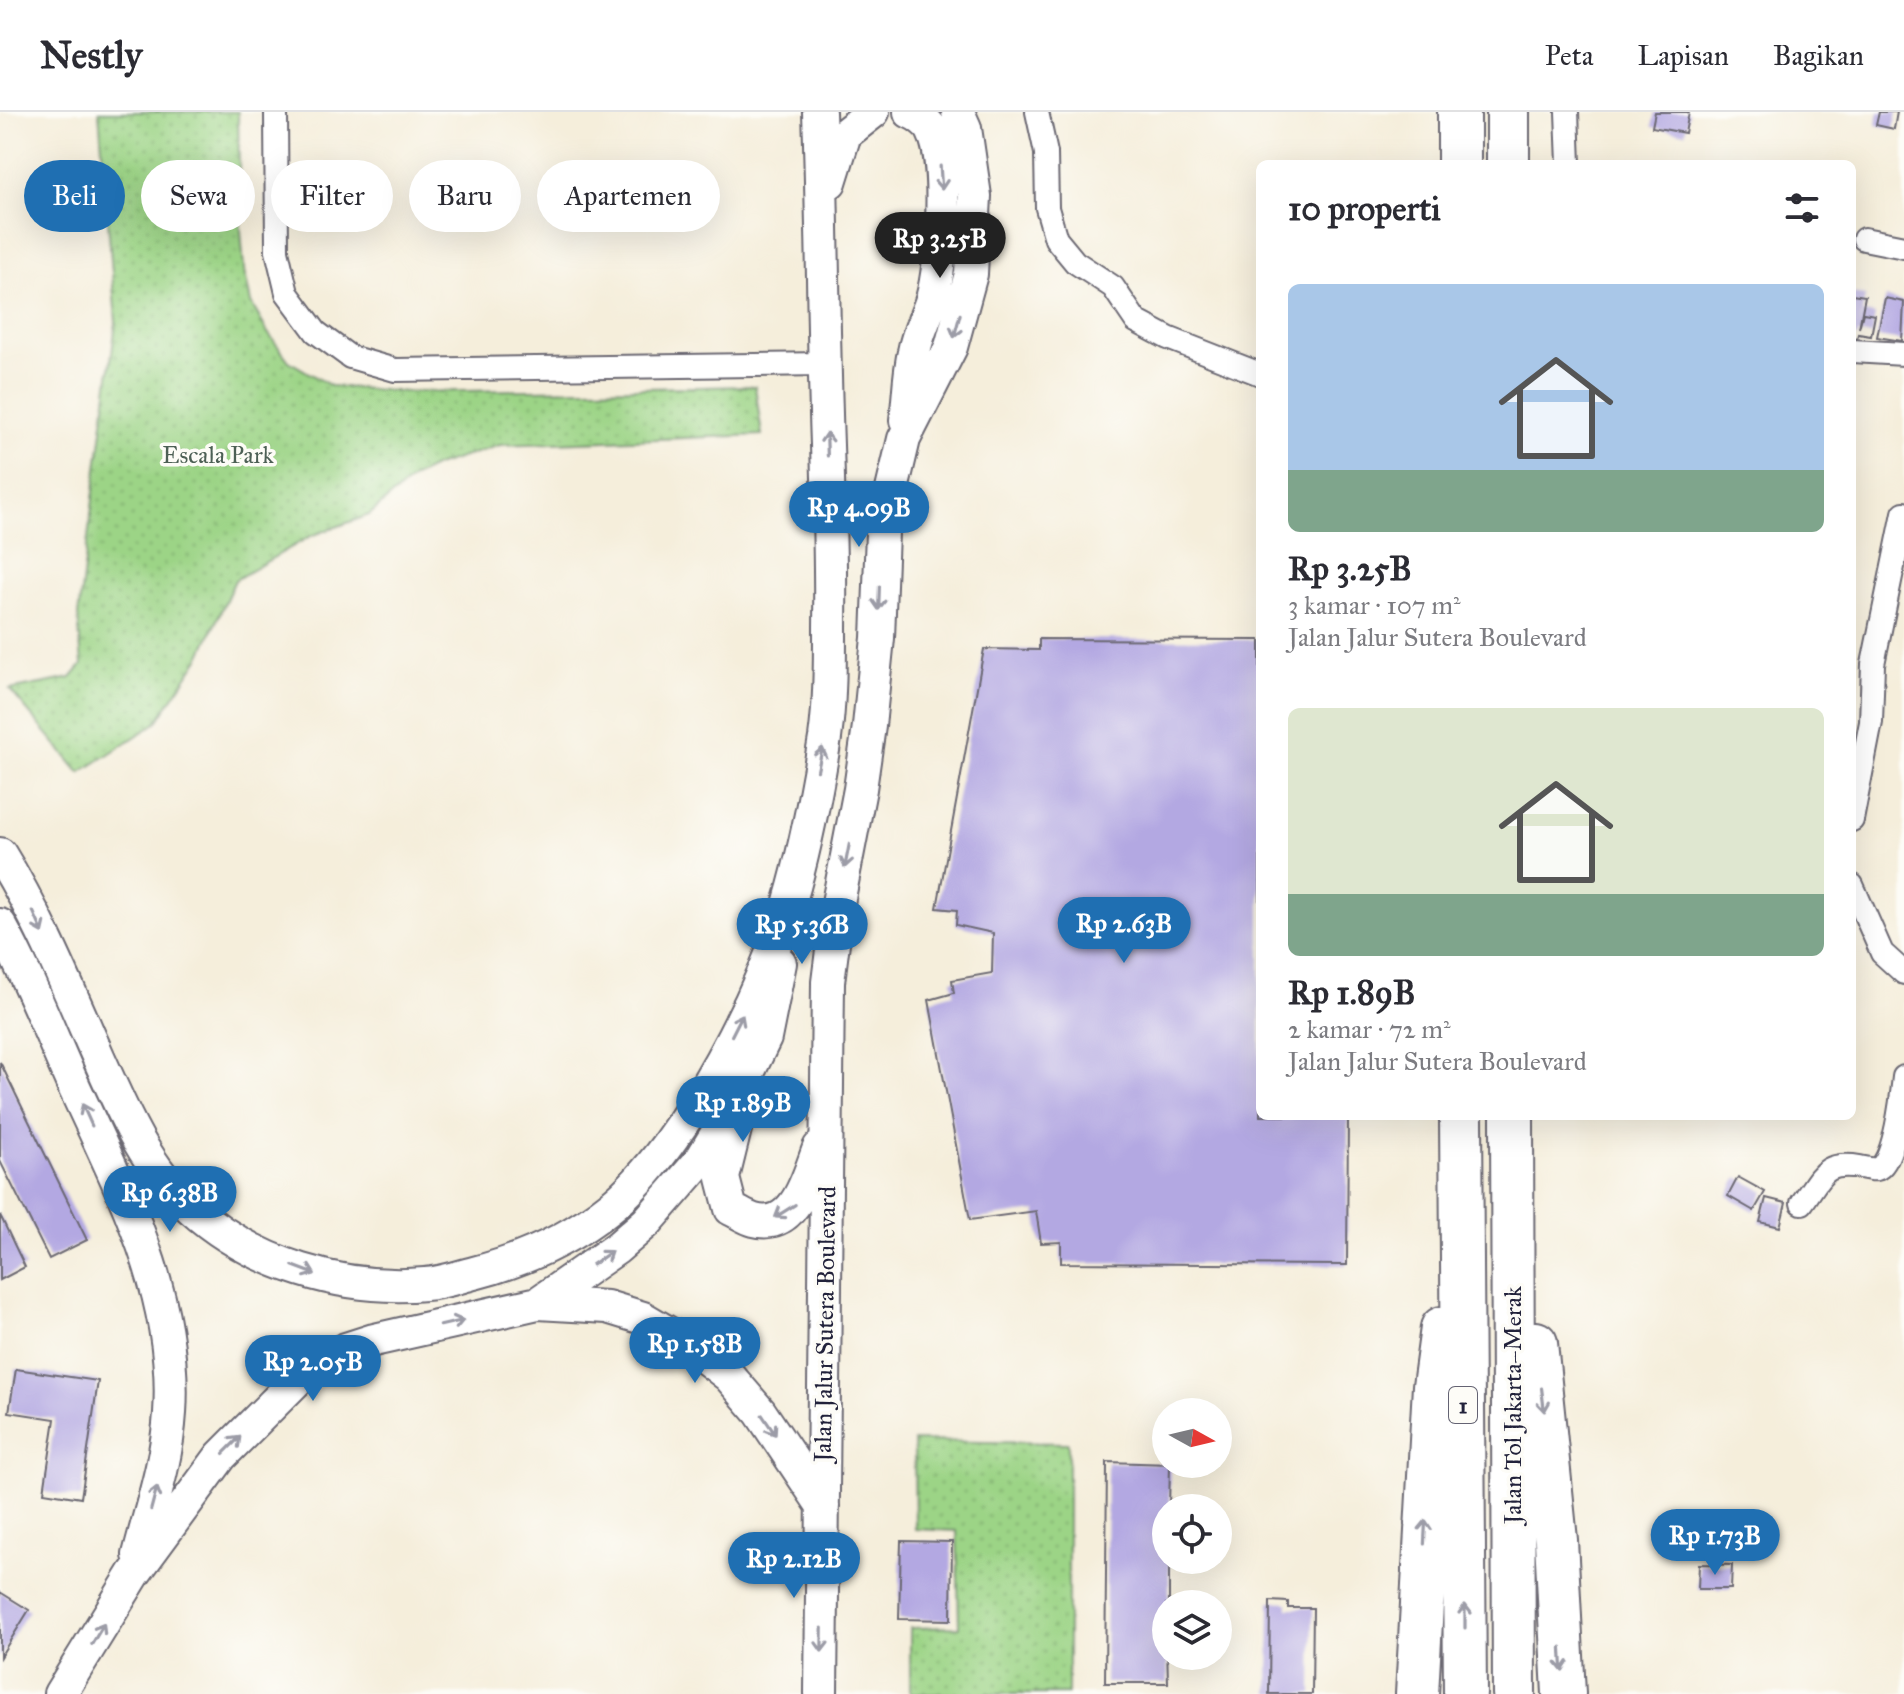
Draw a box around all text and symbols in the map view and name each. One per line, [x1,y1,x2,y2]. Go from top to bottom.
text: Nestly [40,32,142,78]
text: Peta [1545,38,1594,73]
text: Lapisan [1638,38,1729,73]
text: Bagikan [1773,38,1864,73]
chip: Beli [24,160,125,232]
chip: Sewa [141,160,255,232]
chip: Filter [271,160,393,232]
chip: Baru [409,160,521,232]
chip: Apartemen [537,160,720,232]
one-way arrow [934,164,949,191]
icon: filters [1780,186,1824,230]
text: 10 properti [1288,188,1441,229]
pin: Rp 3.25B [857,212,1023,280]
text: Rp 3.25B [893,222,987,254]
one-way arrow [949,312,964,338]
icon: home [1484,336,1628,480]
one-way arrow [820,431,835,458]
park label: Escala Park [162,440,275,470]
pin: Rp 4.09B [776,481,942,549]
text: Rp 4.09B [807,491,911,523]
text: Rp 3.25B [1288,548,1412,589]
one-way arrow [872,584,887,611]
text: 3 kamar · 107 m² [1288,589,1461,621]
text: Jalan Jalur Sutera Boulevard [1288,621,1587,653]
one-way arrow [814,747,829,772]
icon: home [1484,760,1628,904]
one-way arrow [839,842,854,868]
pin: Rp 2.63B [1041,897,1207,965]
pin: Rp 5.36B [719,898,885,966]
text: Rp 2.63B [1076,907,1172,939]
text: Rp 5.36B [755,908,849,940]
one-way arrow [31,910,46,934]
text: Rp 1.89B [1288,972,1416,1013]
text: 2 kamar · 72 m² [1288,1013,1451,1045]
one-way arrow [730,1014,745,1038]
text: Jalan Jalur Sutera Boulevard [1288,1045,1587,1077]
pin: Rp 1.89B [660,1076,826,1144]
text: Rp 1.89B [694,1086,792,1118]
one-way arrow [79,1103,94,1127]
pin: Rp 6.38B [87,1166,253,1234]
text: Rp 6.38B [121,1176,219,1208]
street label: Jalan Jalur Sutera Boulevard [808,1186,842,1465]
one-way arrow [774,1203,797,1219]
one-way arrow [590,1250,612,1266]
one-way arrow [291,1264,316,1278]
street label: Jalan Tol Jakarta–Merak [1498,1285,1528,1527]
one-way arrow [439,1314,465,1329]
pin: Rp 1.58B [612,1317,778,1385]
text: Rp 1.58B [647,1327,743,1359]
pin: Rp 2.05B [230,1335,396,1403]
text: Rp 2.05B [263,1345,363,1377]
road number: 1 [1449,1387,1477,1423]
one-way arrow [1536,1387,1551,1412]
north arrow [1152,1398,1232,1478]
map controls [1152,1398,1232,1670]
one-way arrow [761,1413,777,1435]
one-way arrow [222,1436,241,1455]
one-way arrow [147,1486,162,1512]
button: locate [1152,1494,1232,1574]
pin: Rp 1.73B [1632,1509,1798,1577]
one-way arrow [1418,1519,1433,1546]
text: Rp 1.73B [1669,1519,1761,1551]
pin: Rp 2.12B [711,1532,877,1600]
text: Rp 2.12B [746,1542,842,1574]
button: layers [1152,1590,1232,1670]
one-way arrow [1457,1603,1473,1630]
one-way arrow [90,1623,106,1646]
one-way arrow [814,1626,830,1653]
one-way arrow [1555,1645,1570,1672]

